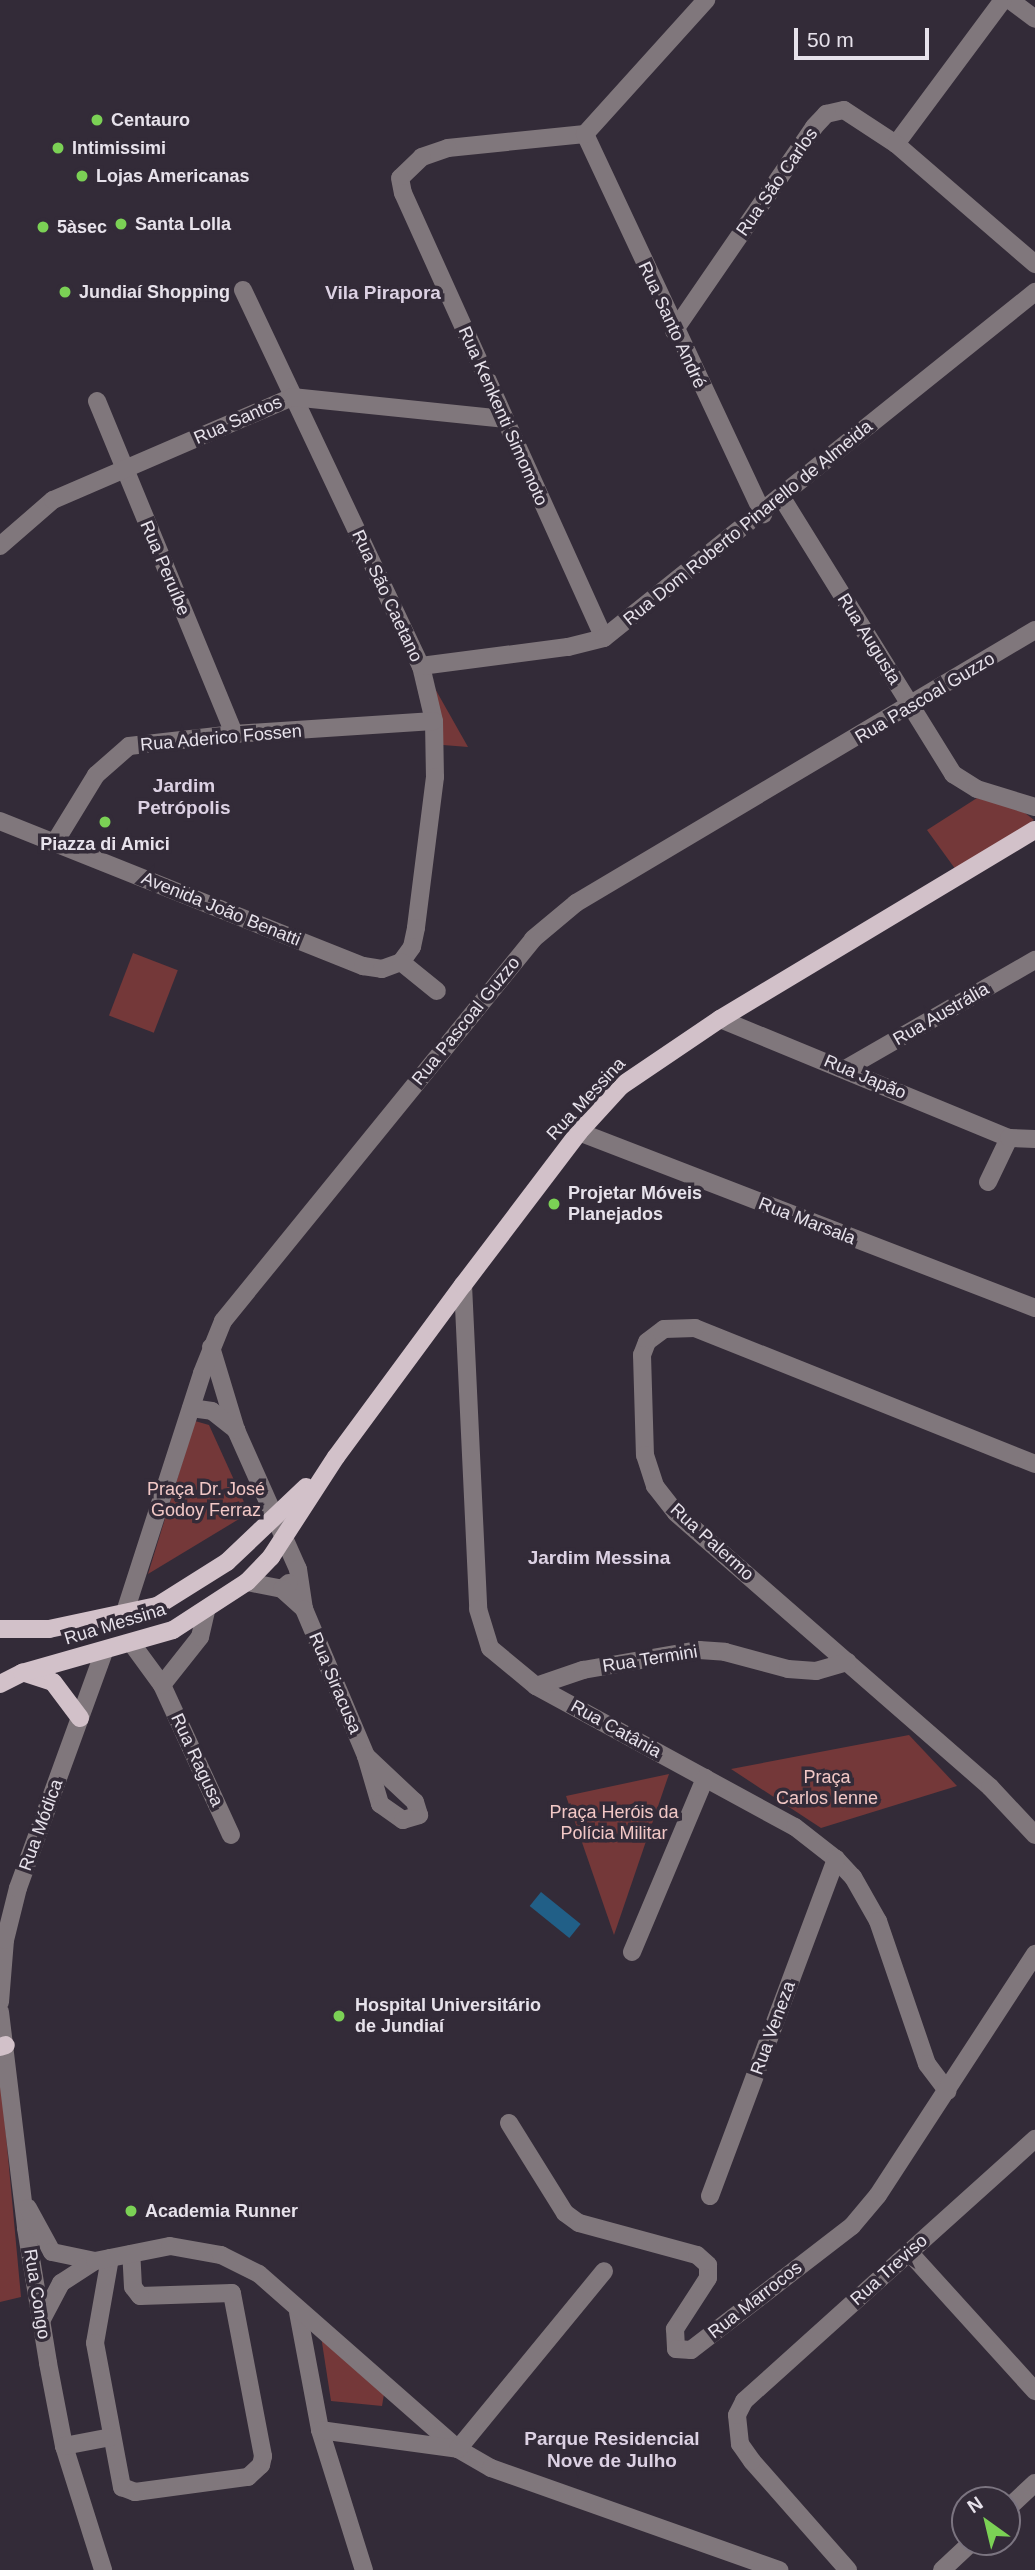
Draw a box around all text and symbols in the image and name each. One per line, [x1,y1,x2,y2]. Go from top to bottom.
scale bar [797,14,932,58]
text: 50 m [807,28,854,51]
place label: Centauro [111,109,190,131]
marker: Centauro [89,112,105,128]
street label: Rua São Carlos [732,124,822,240]
place label: Intimissimi [72,137,166,159]
marker: Intimissimi [50,140,66,156]
place label: Lojas Americanas [96,165,250,187]
marker: Lojas Americanas [74,168,90,184]
place label: Santa Lolla [135,213,231,235]
place label: 5àsec [57,216,107,238]
marker: Santa Lolla [113,216,129,232]
marker: 5àsec [35,219,51,235]
street label: Rua Santo André [633,258,711,392]
place label: Jundiaí Shopping [79,281,230,303]
district label: Vila Pirapora [325,282,441,304]
marker: Jundiaí Shopping [57,284,73,300]
street label: Rua Kenkenti Simomoto [454,323,552,509]
street label: Rua Santos [191,391,285,449]
street label: Rua Dom Roberto Pinarello de Almeida [619,415,877,631]
street label: Rua Peruíbe [135,517,195,619]
street label: Rua São Caetano [347,527,427,665]
street label: Rua Augusta [832,589,906,689]
street label: Rua Pascoal Guzzo [851,648,999,748]
street label: Rua Aderico Fossen [139,720,303,756]
district label: Jardim Petrópolis [138,775,230,819]
marker: Piazza di Amici [97,814,113,830]
place label: Piazza di Amici [40,833,170,855]
street label: Avenida João Benatti [138,867,304,951]
street label: Rua Pascoal Guzzo [408,952,524,1090]
street label: Rua Austrália [889,978,993,1050]
street label: Rua Japão [821,1050,909,1104]
street label: Rua Messina [542,1053,630,1145]
place label: Projetar Móveis Planejados [568,1183,702,1226]
street label: Rua Marsala [755,1193,859,1249]
marker: Projetar Móveis Planejados [546,1196,562,1212]
park label: Praça Dr. José Godoy Ferraz [147,1479,265,1522]
street label: Rua Palermo [666,1499,758,1585]
district label: Jardim Messina [528,1547,670,1569]
street label: Rua Messina [62,1598,168,1650]
street label: Rua Siracusa [304,1629,366,1737]
street label: Rua Termini [601,1641,699,1677]
street label: Rua Catânia [567,1695,665,1763]
street label: Rua Ragusa [166,1710,228,1810]
park label: Praça Carlos Ienne [776,1767,878,1810]
street label: Rua Módica [14,1776,68,1874]
park label: Praça Heróis da Polícia Militar [549,1802,679,1844]
street label: Rua Veneza [746,1978,800,2078]
place label: Hospital Universitário de Jundiaí [355,1995,541,2038]
marker: Hospital Universitário de Jundiaí [329,2006,349,2026]
place label: Academia Runner [145,2200,298,2222]
marker: Academia Runner [123,2203,139,2219]
street label: Rua Treviso [846,2230,932,2310]
street label: Rua Congo [19,2247,55,2341]
street label: Rua Marrocos [704,2257,806,2343]
district label: Parque Residencial Nove de Julho [524,2428,700,2472]
north arrow [951,2486,1021,2556]
text: N [964,2492,987,2517]

